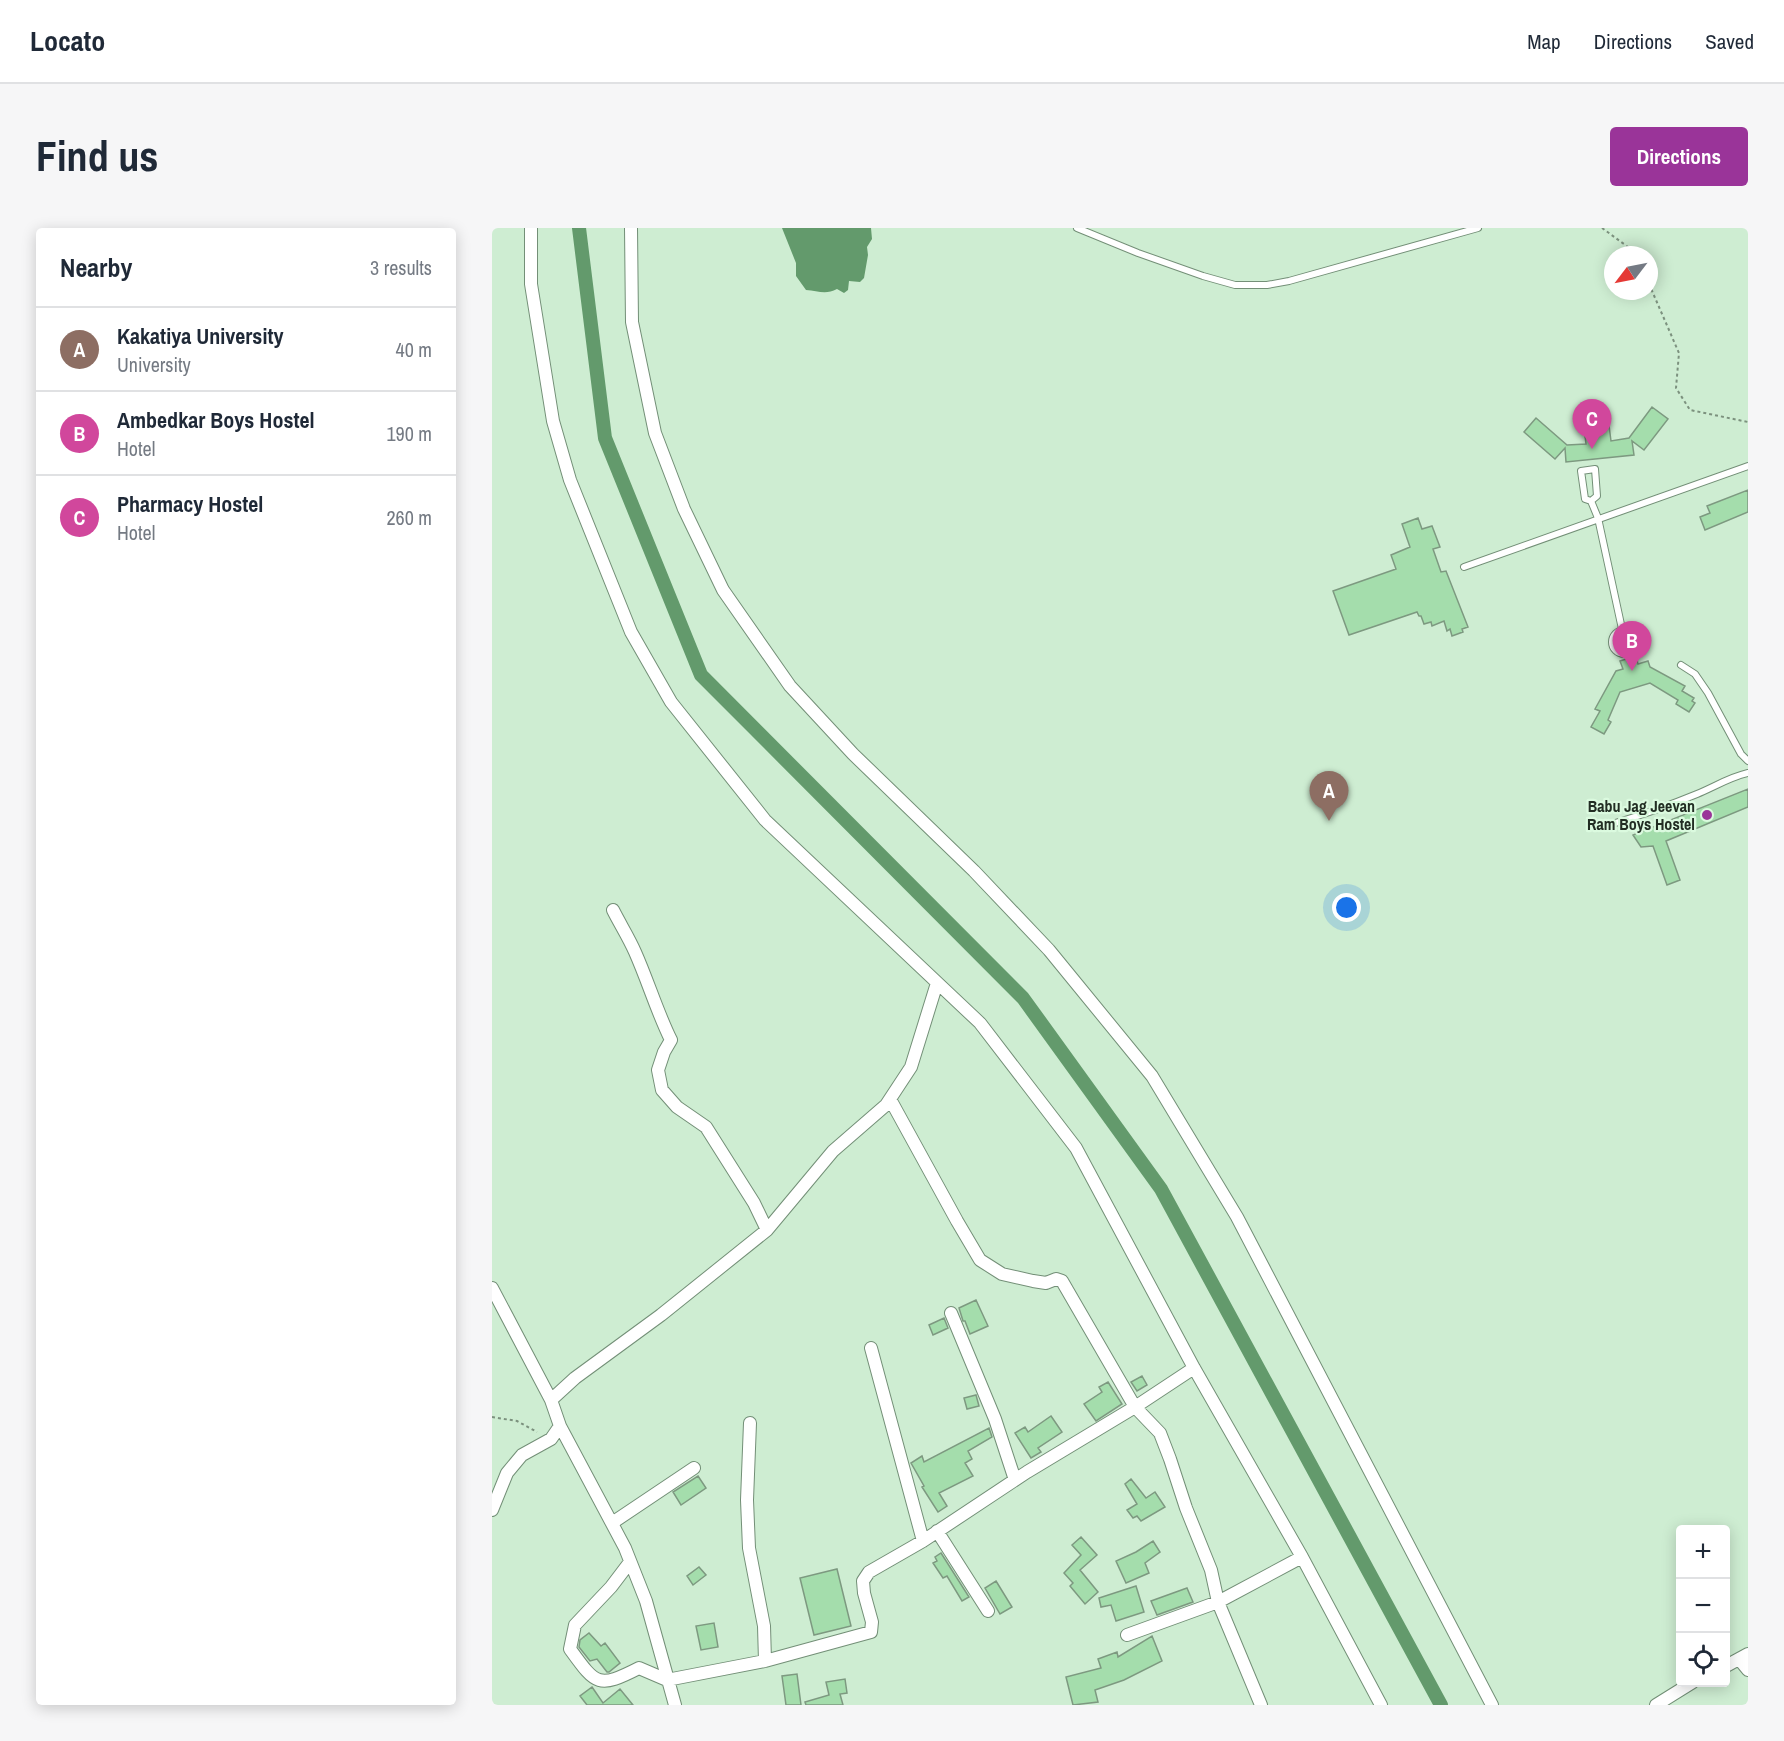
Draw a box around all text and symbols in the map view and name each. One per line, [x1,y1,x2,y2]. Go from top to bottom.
text: Locato [30,22,105,60]
text: Map [1527,27,1561,56]
text: Directions [1594,27,1672,56]
text: Saved [1705,27,1754,56]
button: Directions [1610,127,1748,186]
text: Find us [36,128,158,184]
north arrow [1604,246,1658,300]
text: Nearby [60,250,132,285]
text: 3 results [370,254,432,281]
text: Kakatiya University [117,321,283,351]
text: A [74,336,85,363]
text: 40 m [396,336,432,363]
text: University [117,351,191,378]
pin: C [1572,400,1612,449]
text: Ambedkar Boys Hostel [117,405,315,435]
text: B [74,420,85,447]
text: 190 m [386,420,432,447]
text: Hotel [117,435,155,462]
text: Pharmacy Hostel [117,489,263,519]
text: C [74,504,85,531]
text: 260 m [386,504,432,531]
text: Hotel [117,519,155,546]
pin: B [1612,622,1652,671]
pin: A [1310,772,1348,821]
place label: Babu Jag Jeevan Ram Boys Hostel [1587,795,1695,835]
marker: Babu Jag Jeevan Ram Boys Hostel [1700,808,1714,822]
your location [1332,893,1361,922]
map controls [1676,1525,1730,1687]
button: + [1676,1525,1730,1579]
button: − [1676,1579,1730,1633]
button: locate [1676,1633,1730,1687]

